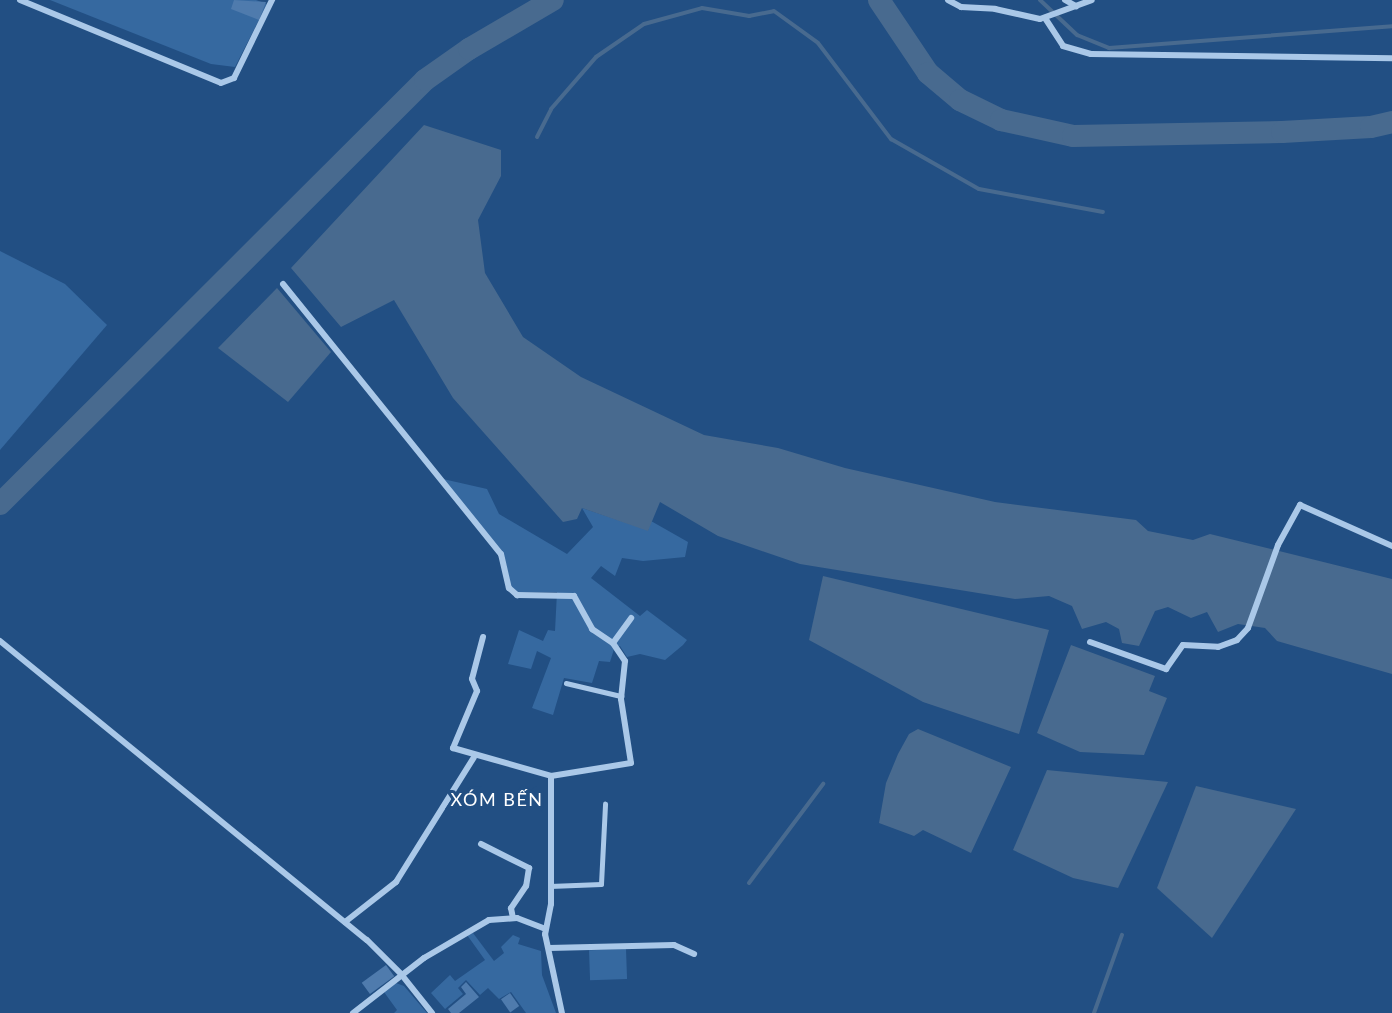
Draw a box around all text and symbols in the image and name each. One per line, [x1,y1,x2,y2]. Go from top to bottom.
district label: XÓM BẾN [450,788,544,810]

